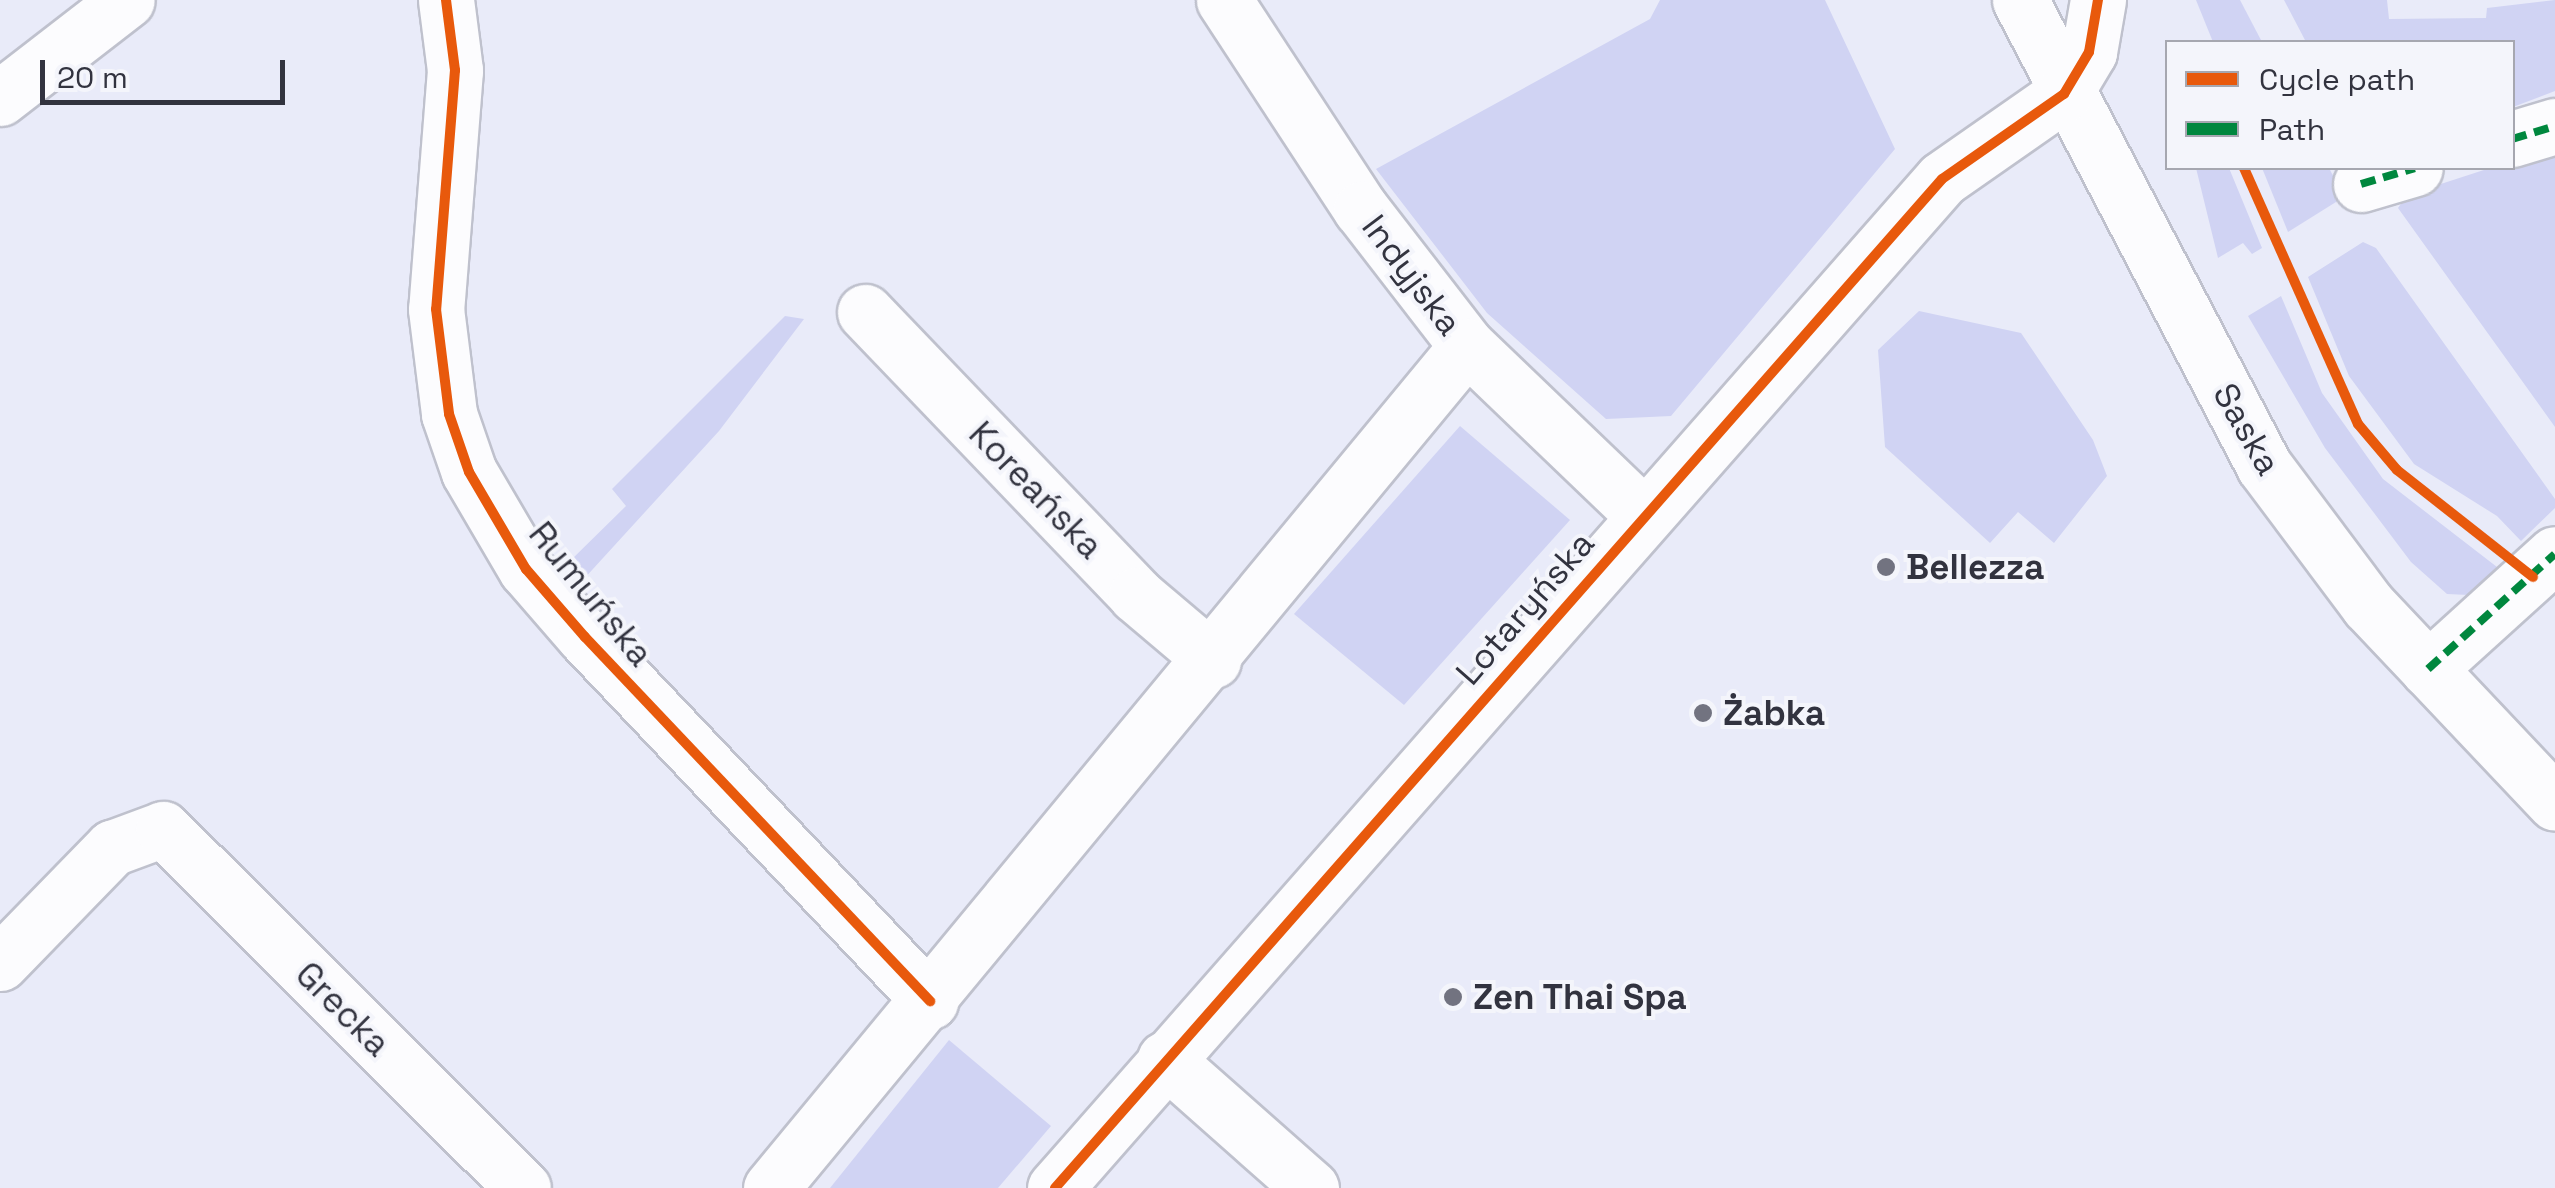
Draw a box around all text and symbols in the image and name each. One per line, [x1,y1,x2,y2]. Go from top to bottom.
scale bar [45,40,290,102]
legend [2165,40,2515,170]
text: 20 m [57,58,128,97]
text: Cycle path [2259,60,2415,99]
text: Path [2259,110,2325,149]
street label: Indyjska [1353,207,1471,343]
street label: Saska [2204,376,2290,482]
street label: Koreańska [960,413,1112,567]
street label: Rumuńska [520,513,662,675]
street label: Lotaryńska [1447,523,1603,693]
place label: Bellezza [1906,546,2044,588]
marker: Bellezza [1875,556,1897,578]
place label: Żabka [1723,692,1825,734]
marker: Żabka [1692,702,1714,724]
street label: Grecka [287,953,399,1065]
place label: Zen Thai Spa [1473,976,1688,1018]
marker: Zen Thai Spa [1442,986,1464,1008]

